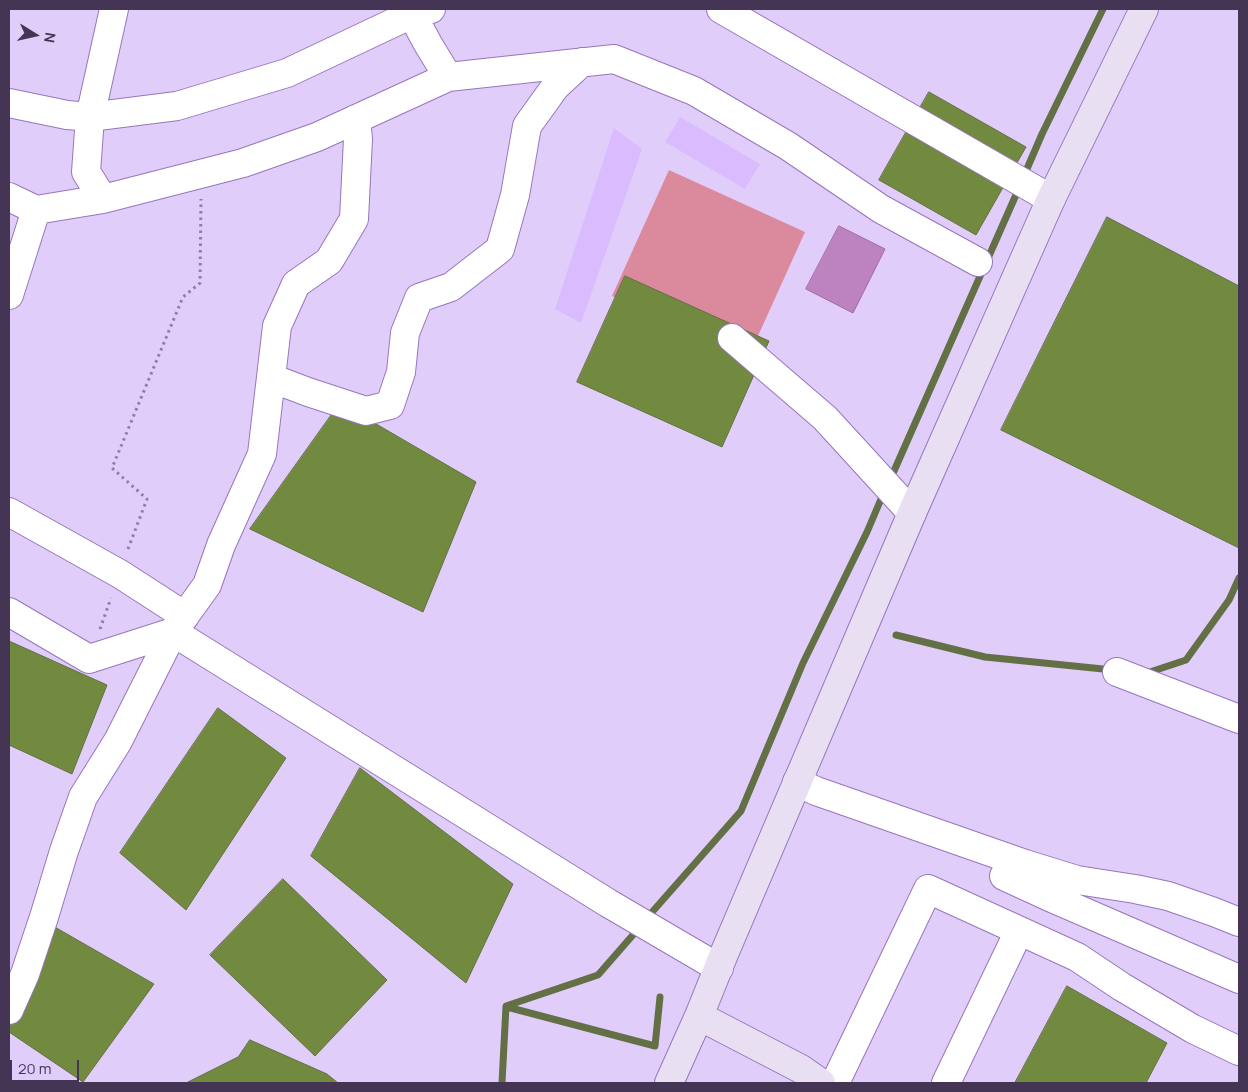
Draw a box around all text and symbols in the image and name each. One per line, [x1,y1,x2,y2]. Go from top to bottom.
north arrow [10,10,60,60]
text: N [40,31,60,44]
scale bar [12,1050,81,1082]
text: 20 m [18,1058,51,1079]

